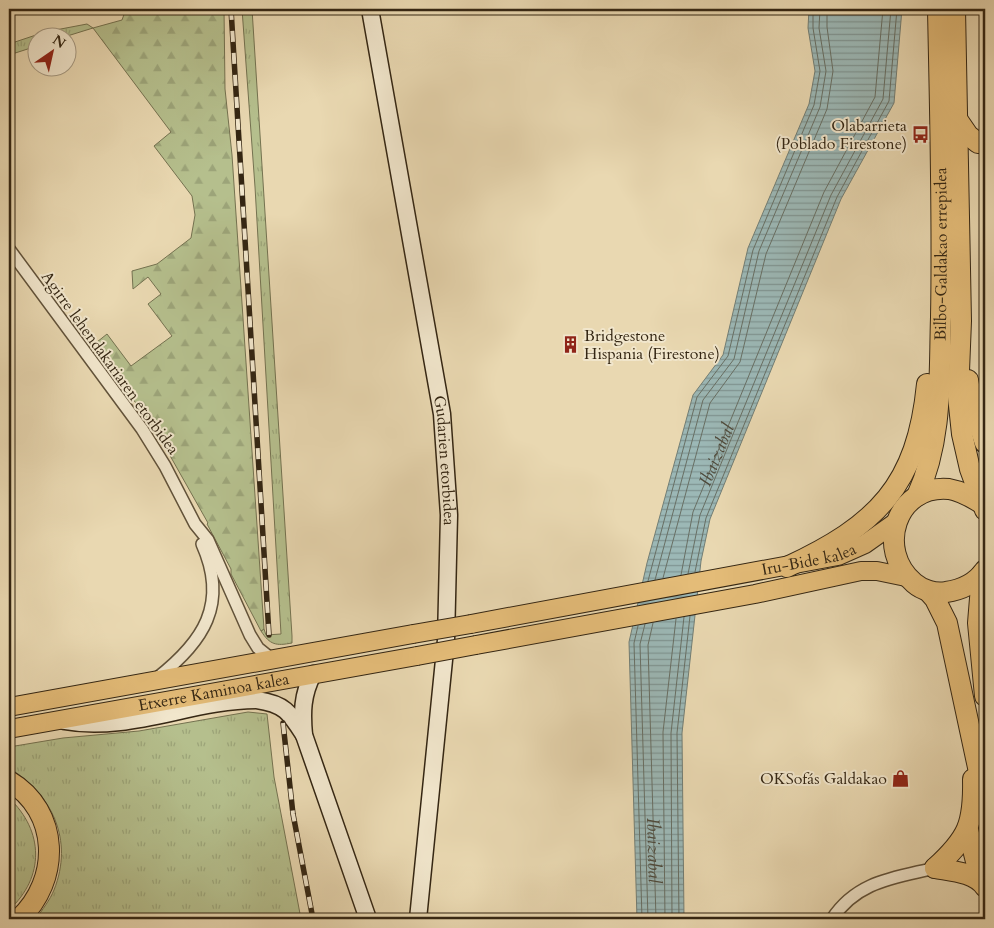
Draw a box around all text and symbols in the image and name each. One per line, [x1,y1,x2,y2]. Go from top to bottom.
north arrow [28,28,78,78]
text: N [49,30,69,53]
place label: Olabarrieta (Poblado Firestone) [776,115,907,155]
bus stop icon: Olabarrieta (Poblado Firestone) [911,125,931,145]
street label: Bilbo-Galdakao errepidea [929,167,953,341]
street label: Agirre lehendakariaren etorbidea [36,267,184,459]
place label: Bridgestone Hispania (Firestone) [584,325,720,365]
building icon: Bridgestone Hispania (Firestone) [560,335,580,355]
street label: Gudarien etorbidea [428,394,460,526]
water label: Ibaizabal [692,419,741,490]
street label: Iru-Bide kalea [760,538,860,581]
street label: Etxerre Kaminoa kalea [137,668,291,717]
place label: OKSofás Galdakao [760,768,887,790]
shop icon: OKSofás Galdakao [891,769,911,789]
water label: Ibaizabal [641,817,667,885]

